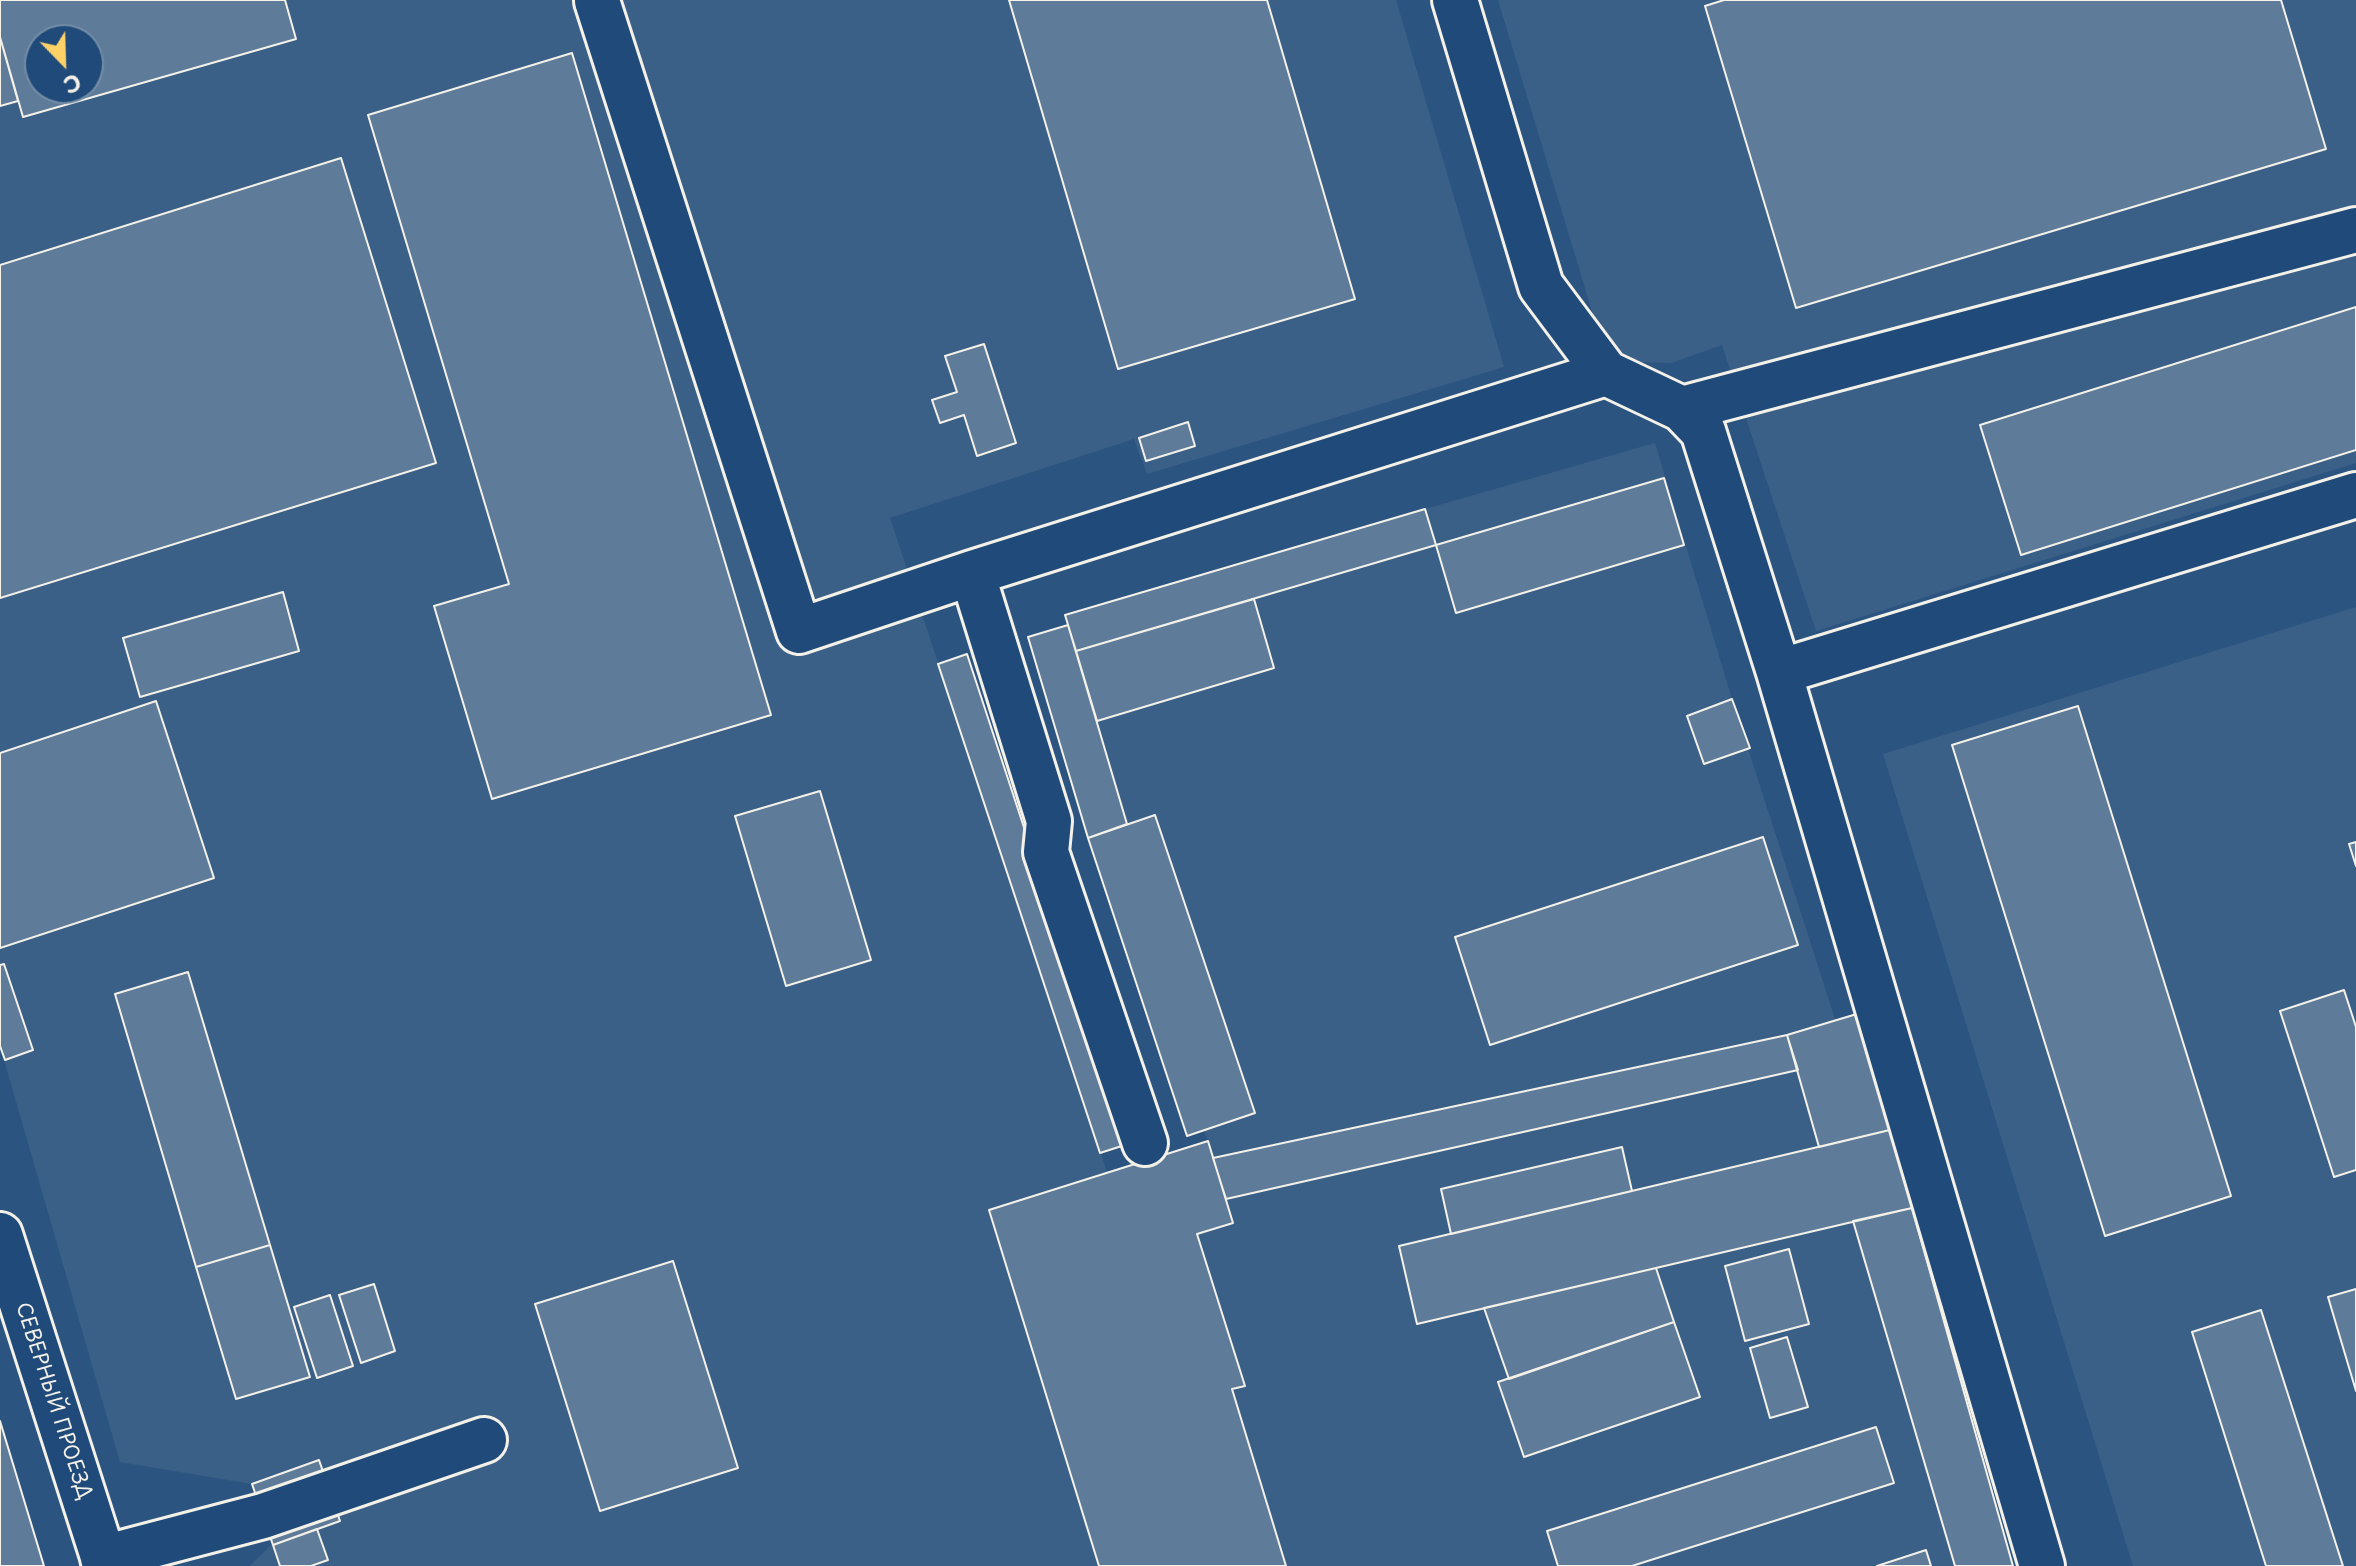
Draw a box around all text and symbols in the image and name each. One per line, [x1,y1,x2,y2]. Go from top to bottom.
north arrow [24,24,104,104]
text: С [59,66,87,103]
street label: СЕВЕРНЫЙ ПРОЕЗД [10,1300,96,1502]

